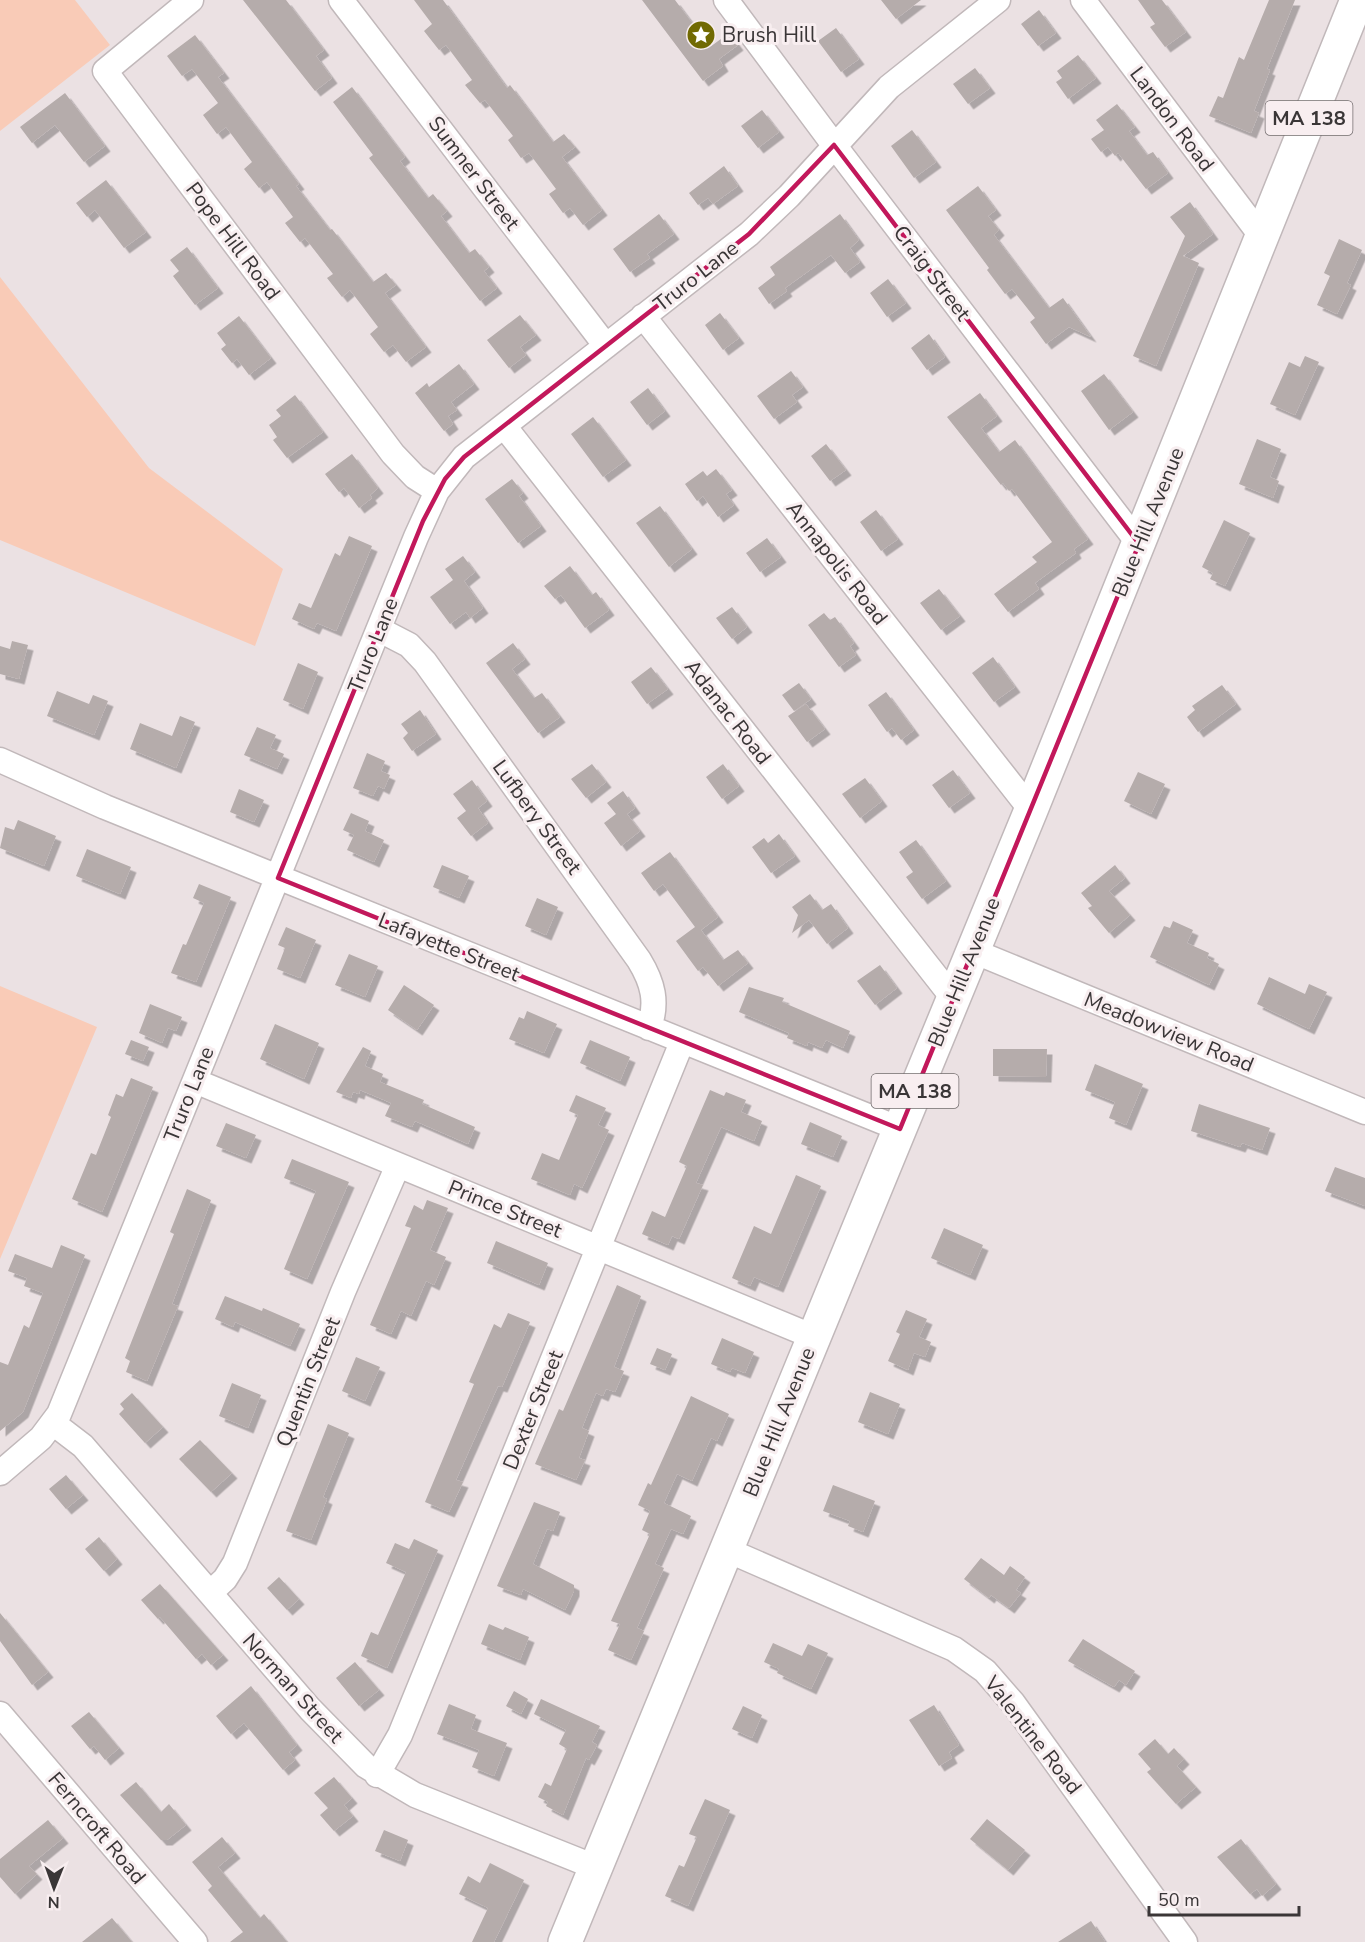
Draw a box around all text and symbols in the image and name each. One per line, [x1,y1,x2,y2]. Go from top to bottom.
place icon: Brush Hill [685,19,717,51]
place label: Brush Hill [722,21,817,49]
street label: Landon Road [1123,61,1221,177]
road number: MA 138 [1266,101,1352,135]
street label: Sumner Street [422,110,526,236]
street label: Pope Hill Road [179,176,287,306]
street label: Craig Street [887,220,977,327]
street label: Truro Lane [648,234,744,318]
street label: Blue Hill Avenue [1105,443,1191,601]
street label: Annapolis Road [780,495,894,631]
street label: Truro Lane [341,593,405,697]
street label: Adanac Road [678,654,778,770]
street label: Lufbery Street [486,754,588,880]
street label: Blue Hill Avenue [921,893,1007,1051]
street label: Lafayette Street [374,906,525,988]
street label: Meadowview Road [1080,985,1258,1079]
street label: Truro Lane [157,1042,221,1146]
road number: MA 138 [872,1074,958,1108]
street label: Prince Street [444,1173,567,1245]
street label: Quentin Street [269,1312,347,1451]
street label: Blue Hill Avenue [736,1343,822,1501]
street label: Dexter Street [496,1346,570,1474]
street label: Norman Street [236,1627,350,1749]
street label: Valentine Road [977,1669,1088,1800]
street label: Ferncroft Road [42,1766,152,1890]
north arrow [24,1858,84,1918]
scale bar [1149,1879,1299,1917]
text: 50 m [1158,1888,1200,1912]
text: N [48,1891,60,1913]

